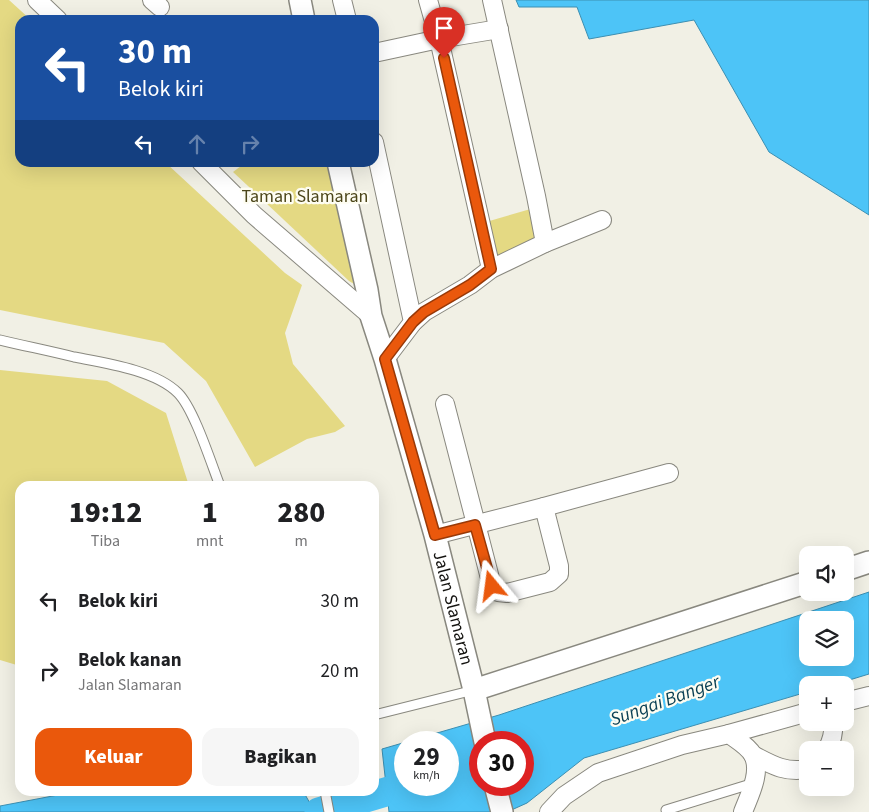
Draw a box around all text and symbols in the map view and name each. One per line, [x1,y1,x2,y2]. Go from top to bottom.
pin [423,7,465,58]
icon: arrive [430,14,458,42]
text: 30 m [118,27,192,77]
icon: left [35,35,100,100]
text: Belok kiri [118,73,204,105]
icon: left [130,130,158,158]
icon: ahead [183,130,211,158]
icon: right [236,130,264,158]
park label: Taman Slamaran [242,184,368,209]
text: 19:12 [69,491,142,534]
text: 1 [202,491,218,534]
text: 280 [277,491,325,534]
text: Tiba [91,530,120,552]
text: mnt [196,530,223,552]
text: m [295,530,308,552]
map controls [799,546,854,796]
button: sound [799,546,854,601]
street label: Jalan Slamaran [427,548,480,668]
position arrow [465,559,517,611]
icon: left [35,587,63,615]
text: Belok kiri [78,588,158,615]
text: 30 m [321,588,359,615]
button: layers [799,611,854,666]
text: Belok kanan [78,647,182,674]
icon: right [35,657,63,685]
text: 20 m [321,658,359,685]
water label: Sungai Banger [606,668,725,733]
text: Jalan Slamaran [78,674,182,696]
button: + [799,676,854,731]
button: Keluar [35,728,192,786]
button: Bagikan [202,728,359,786]
speed limit sign: 30 [469,731,534,796]
text: 29 [413,739,440,775]
button: − [799,741,854,796]
text: km/h [413,767,440,784]

